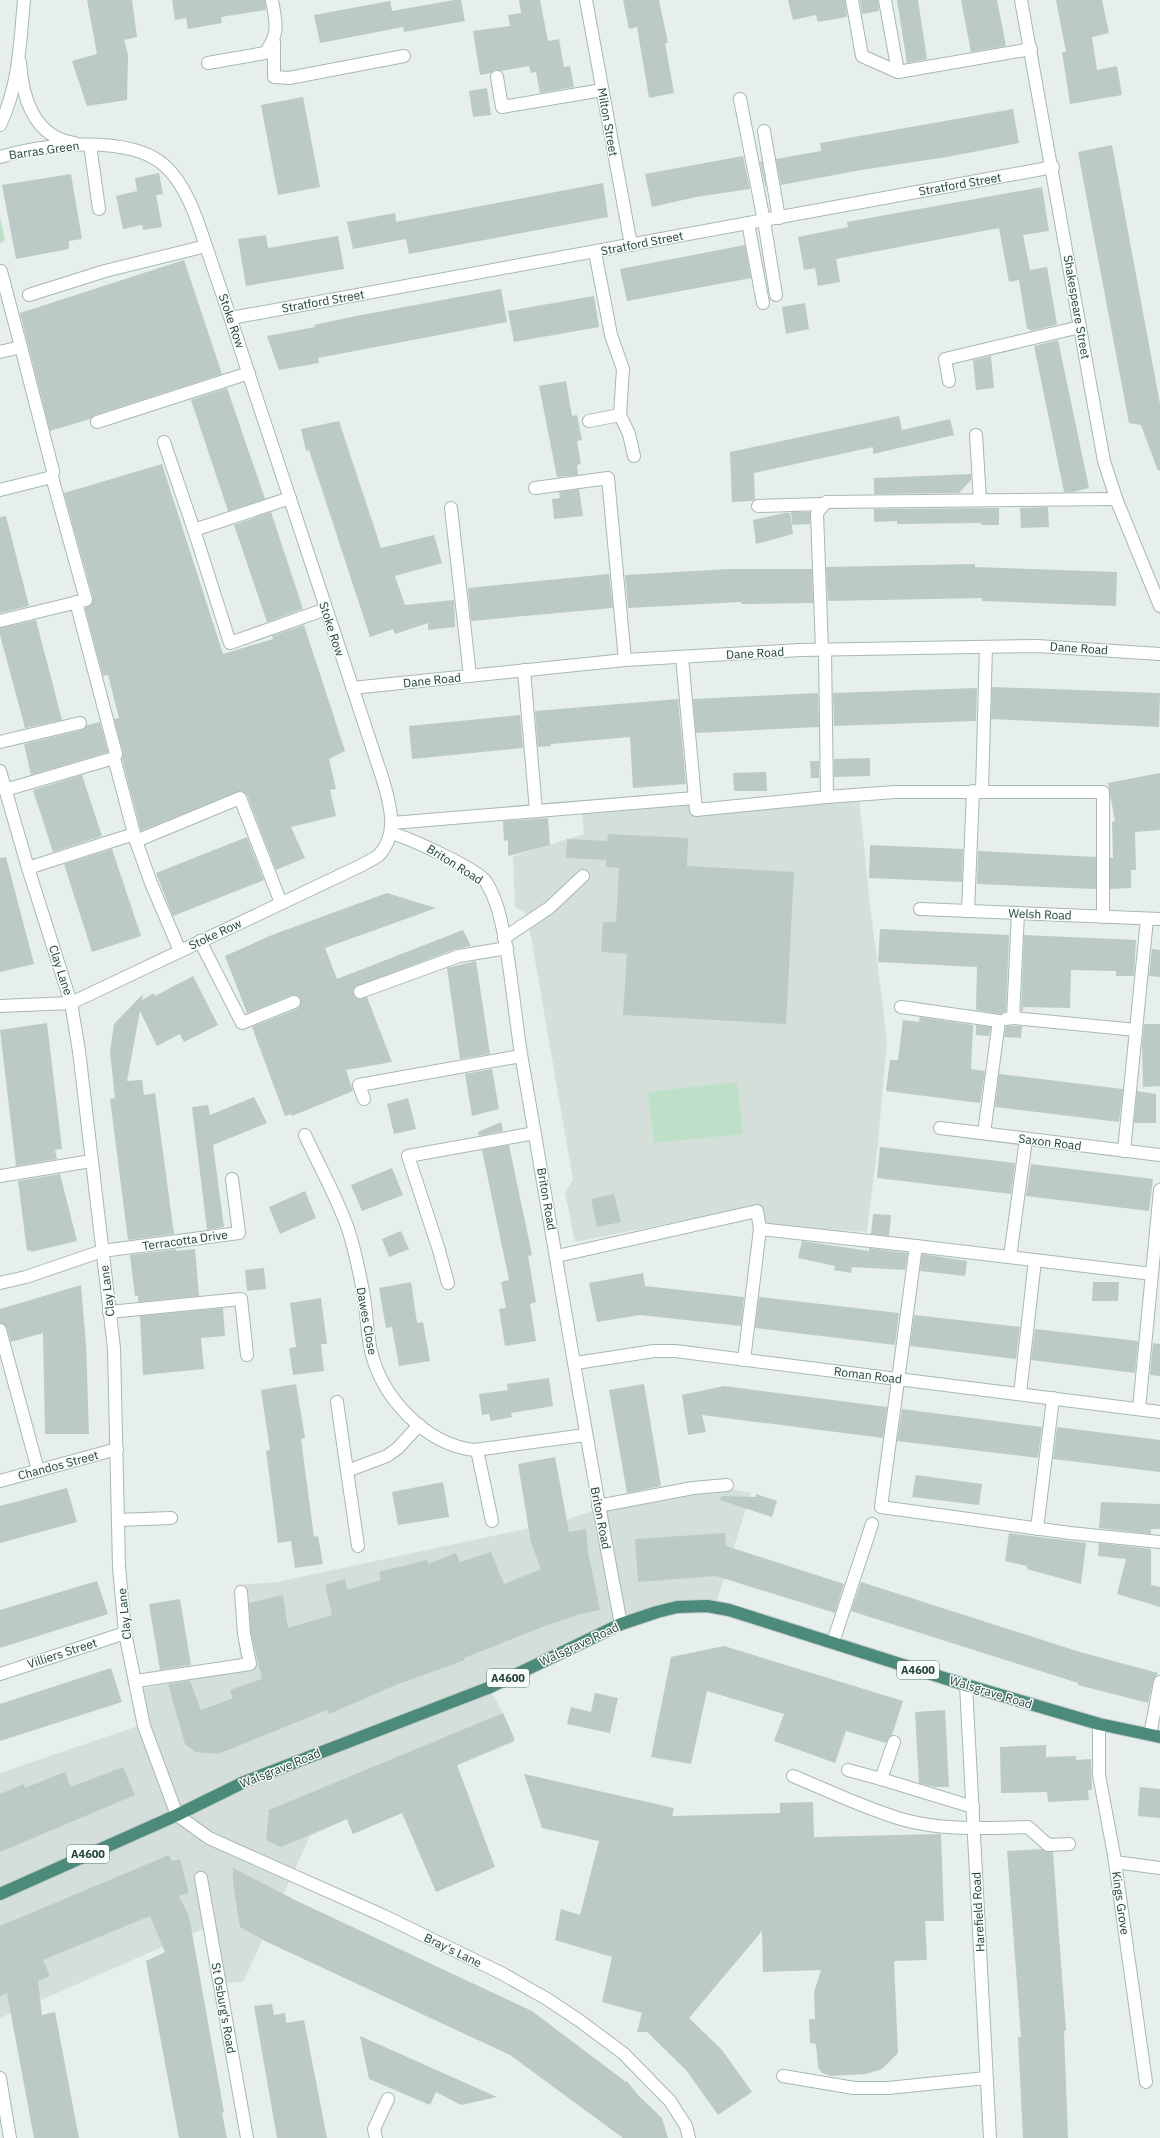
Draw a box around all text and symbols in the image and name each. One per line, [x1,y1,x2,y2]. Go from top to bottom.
street label: Milton Street [595,87,621,157]
street label: Barras Green [8,138,80,162]
street label: Stratford Street [918,169,1002,199]
street label: Stratford Street [600,228,684,258]
street label: Shakespeare Street [1060,254,1094,360]
street label: Stratford Street [281,286,365,316]
street label: Stoke Row [216,292,248,350]
street label: Stoke Row [316,600,348,658]
street label: Dane Road [1049,638,1109,658]
street label: Dane Road [725,644,785,662]
street label: Dane Road [402,669,462,691]
street label: Briton Road [424,841,486,887]
street label: Welsh Road [1008,905,1072,923]
street label: Stoke Row [186,915,244,953]
street label: Clay Lane [46,943,76,997]
street label: Saxon Road [1018,1131,1082,1153]
street label: Briton Road [534,1166,560,1232]
street label: Terracotta Drive [141,1227,229,1253]
street label: Clay Lane [96,1264,118,1318]
street label: Dawes Close [354,1286,380,1357]
street label: Roman Road [833,1363,903,1387]
street label: Chandos Street [16,1447,100,1483]
street label: Briton Road [588,1485,614,1551]
street label: Clay Lane [114,1587,134,1640]
street label: Walsgrave Road [537,1619,621,1669]
street label: Villiers Street [25,1635,99,1671]
road number: A4600 [897,1661,939,1679]
road number: A4600 [487,1669,529,1687]
street label: Walsgrave Road [948,1672,1034,1712]
street label: Walsgrave Road [237,1745,323,1791]
road number: A4600 [67,1845,109,1863]
street label: Kings Grove [1109,1870,1133,1936]
street label: Harefield Road [968,1872,988,1952]
street label: Bray's Lane [422,1930,485,1971]
street label: St Osburg's Road [209,1961,239,2055]

